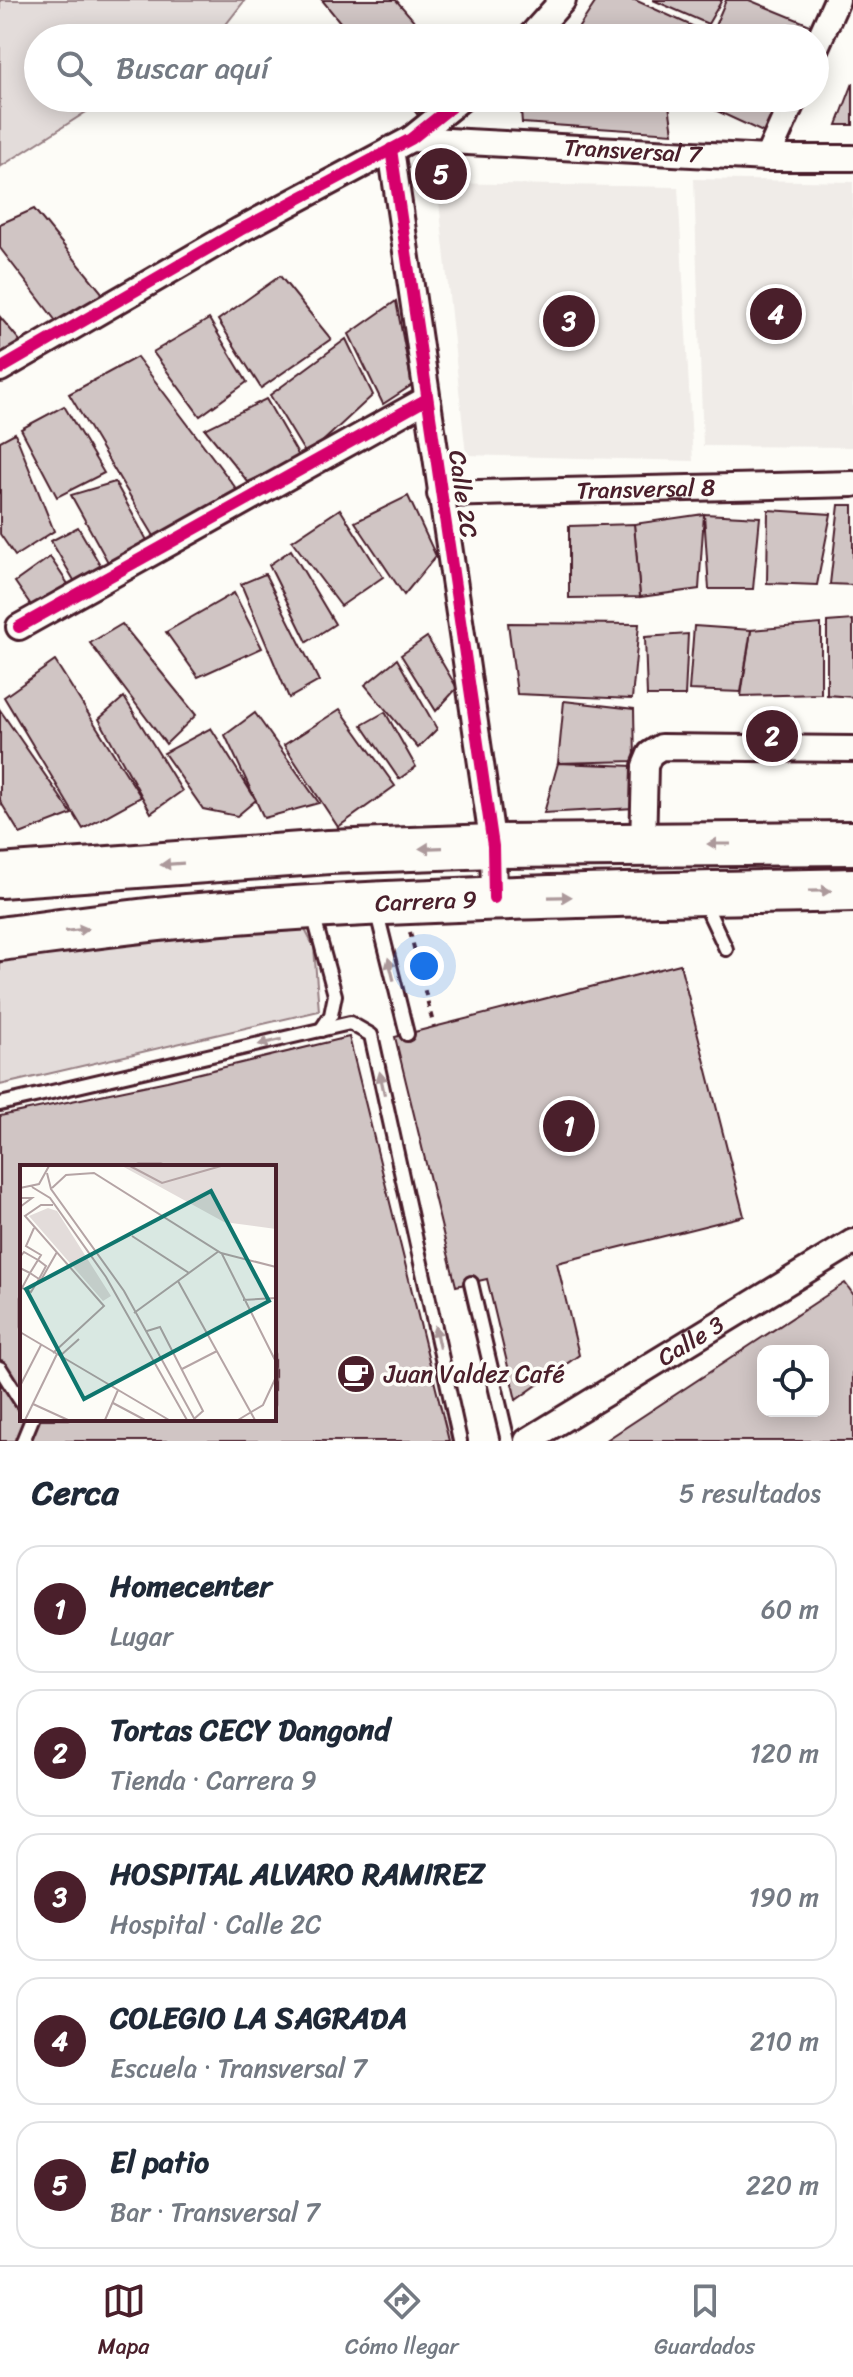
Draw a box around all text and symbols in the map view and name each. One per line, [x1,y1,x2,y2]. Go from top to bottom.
search box [24,24,829,112]
text: Buscar aquí [116,41,269,95]
icon: search [52,46,96,90]
street label: Transversal 7 [563,126,704,176]
pin: 5 [415,144,467,204]
pin: 4 [750,284,802,344]
pin: 3 [543,291,595,351]
street label: Calle 2C [436,447,490,541]
street label: Transversal 8 [576,466,716,512]
pin: 2 [746,706,798,766]
one-way arrow [706,838,731,850]
one-way arrow [418,842,443,855]
one-way arrow [159,858,184,871]
street label: Carrera 9 [374,878,478,924]
one-way arrow [808,885,833,897]
one-way arrow [548,890,573,903]
one-way arrow [65,923,90,936]
your location [404,946,444,986]
one-way arrow [385,956,397,981]
one-way arrow [258,1036,283,1049]
one-way arrow [375,1071,388,1096]
pin: 1 [543,1096,595,1156]
inset map [20,1165,276,1421]
street label: Calle 3 [649,1304,733,1378]
one-way arrow [430,1325,443,1350]
map controls [757,1345,829,1417]
button: locate [757,1345,829,1417]
cafe icon: Juan Valdez Café [335,1353,377,1395]
place label: Juan Valdez Café [383,1353,565,1395]
text: Cerca [32,1463,119,1523]
text: 5 resultados [679,1470,821,1516]
text: Homecenter [110,1559,272,1613]
text: 1 [54,1586,66,1632]
text: 60 m [761,1586,819,1632]
text: Lugar [110,1613,173,1659]
text: Tortas CECY Dangond [110,1703,390,1757]
text: 2 [52,1730,68,1776]
text: 120 m [750,1730,819,1776]
text: Tienda · Carrera 9 [110,1757,317,1803]
text: HOSPITAL ALVARO RAMIREZ [110,1847,485,1901]
text: 3 [53,1874,67,1920]
text: 190 m [749,1874,819,1920]
text: Hospital · Calle 2C [110,1901,321,1947]
text: COLEGIO LA SAGRADA [110,1991,407,2045]
text: 4 [52,2018,68,2064]
text: 210 m [750,2018,819,2064]
text: Escuela · Transversal 7 [110,2045,367,2091]
text: El patio [110,2135,209,2189]
text: 5 [52,2162,68,2208]
text: 220 m [746,2162,819,2208]
text: Bar · Transversal 7 [110,2189,320,2235]
tab: Mapa [98,2279,149,2366]
tab: Cómo llegar [345,2279,459,2366]
tab: Guardados [654,2279,755,2366]

